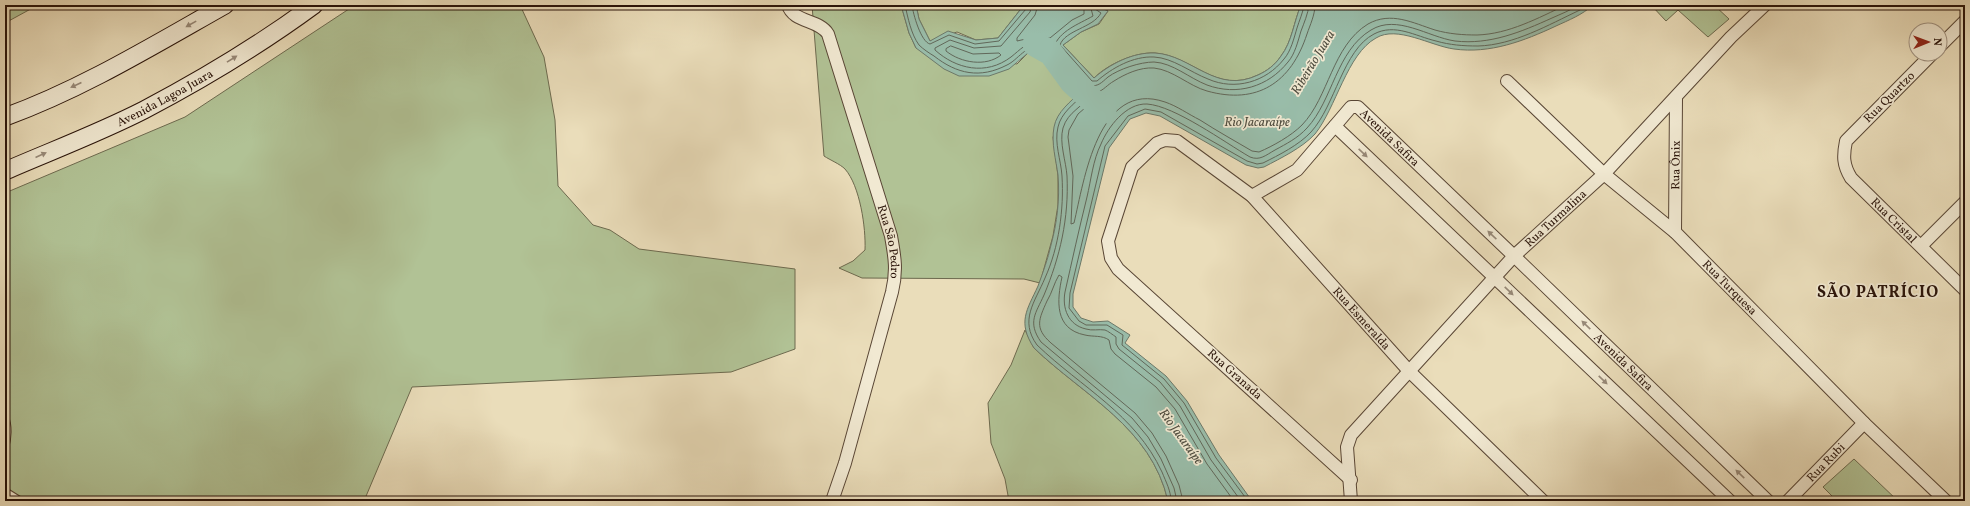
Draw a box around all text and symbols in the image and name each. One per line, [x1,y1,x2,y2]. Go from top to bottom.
one-way arrow [185,21,197,28]
north arrow [1908,22,1948,62]
water label: Ribeirão Juara [1287,28,1340,98]
text: N [1929,38,1944,46]
one-way arrow [226,56,238,63]
street label: Avenida Lagoa Juara [115,66,216,131]
street label: Rua Quartzo [1861,69,1919,127]
one-way arrow [71,82,82,88]
street label: Avenida Safira [1356,106,1422,170]
water label: Rio Jacaraípe [1224,114,1290,132]
street label: Rua Ônix [1667,140,1685,190]
one-way arrow [1358,148,1368,158]
one-way arrow [35,152,46,158]
street label: Rua Turmalina [1522,187,1590,251]
street label: Rua Cristal [1867,195,1920,248]
street label: Rua São Pedro [873,203,902,279]
one-way arrow [1488,231,1497,240]
street label: Rua Turquesa [1698,257,1760,319]
district label: SÃO PATRÍCIO [1817,281,1939,304]
street label: Rua Esmeralda [1329,284,1393,354]
one-way arrow [1504,286,1514,295]
one-way arrow [1581,320,1591,330]
street label: Avenida Safira [1590,330,1656,395]
street label: Rua Granada [1203,346,1265,404]
one-way arrow [1598,375,1608,385]
water label: Rio Jacaraípe [1154,405,1207,469]
street label: Rua Rubi [1804,440,1849,486]
one-way arrow [1735,469,1745,479]

